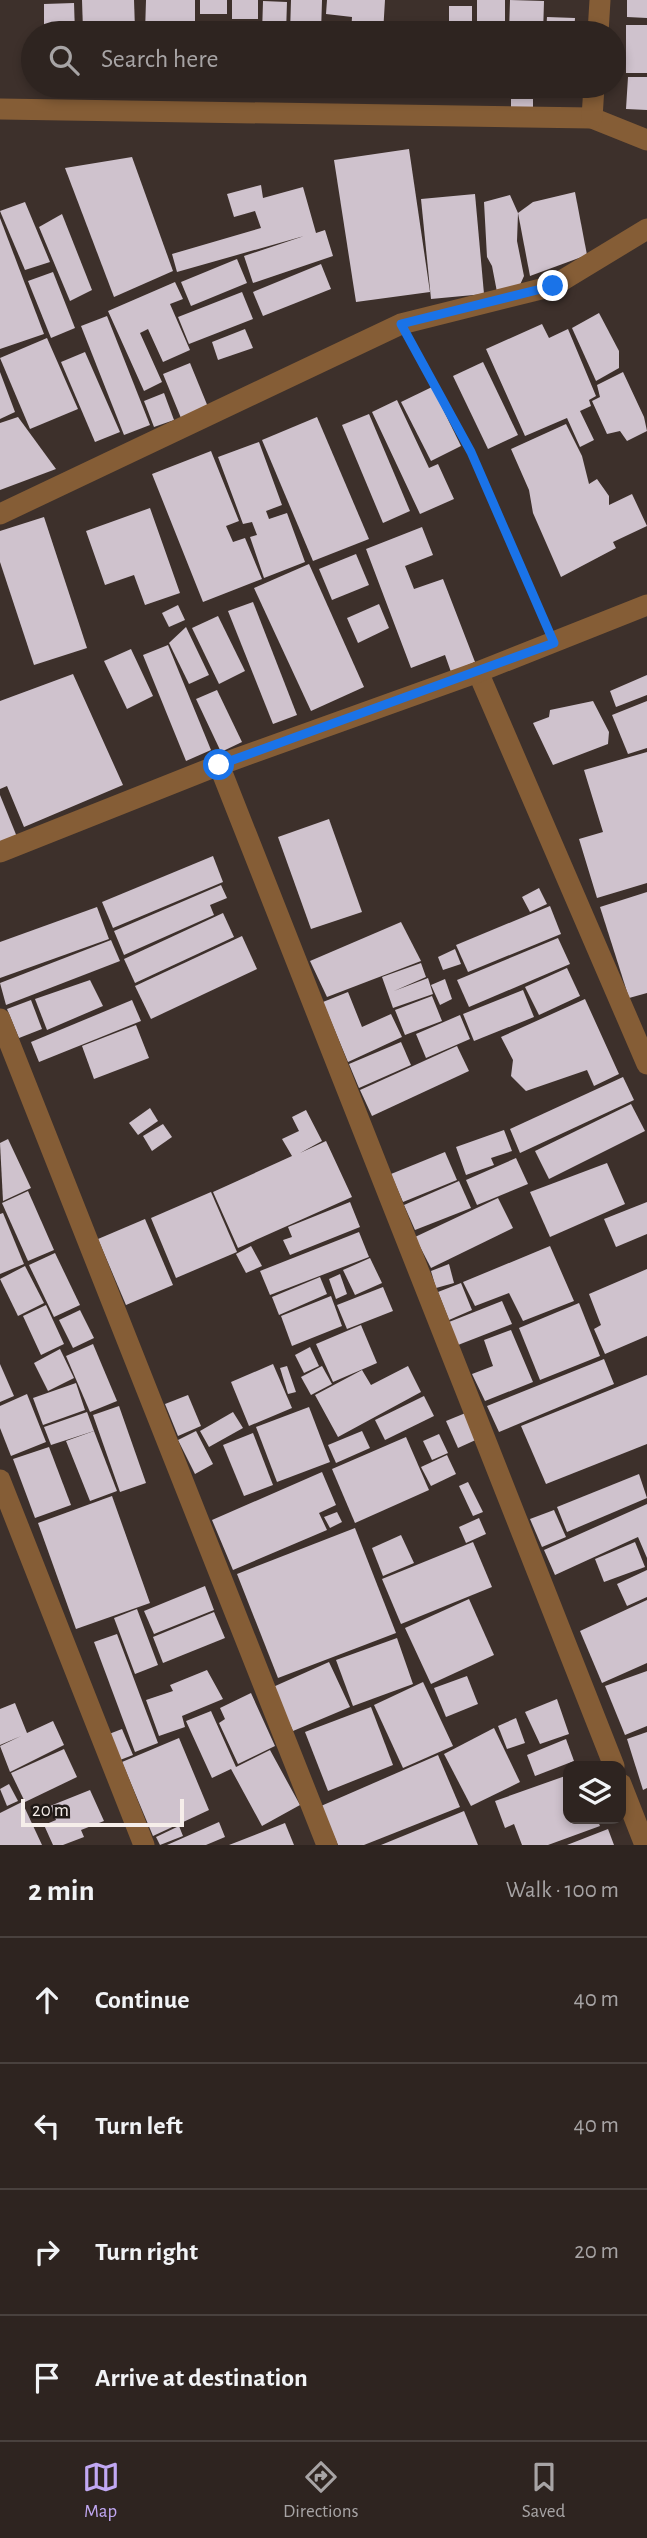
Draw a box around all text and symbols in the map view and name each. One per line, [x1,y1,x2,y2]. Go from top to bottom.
search box [21,21,626,98]
icon: search [45,41,83,79]
text: Search here [101,46,219,72]
route end [537,270,568,301]
route start [203,749,234,780]
map controls [563,1761,626,1824]
button: layers [563,1761,626,1824]
scale bar [21,1796,184,1828]
text: 20 m [32,1801,69,1820]
text: 2 min [28,1876,95,1906]
text: Walk · 100 m [506,1879,619,1902]
icon: ahead [28,1981,66,2019]
text: Continue [95,1987,190,2013]
text: 40 m [574,1988,619,2011]
icon: left [28,2107,66,2145]
text: Turn left [95,2113,183,2139]
text: 40 m [574,2114,619,2137]
icon: right [28,2233,66,2271]
text: Turn right [95,2239,198,2265]
text: 20 m [574,2240,619,2263]
icon: arrive [28,2359,66,2397]
text: Arrive at destination [95,2365,308,2391]
tab: Map [82,2458,120,2523]
tab: Directions [283,2458,359,2523]
tab: Saved [522,2458,565,2523]

